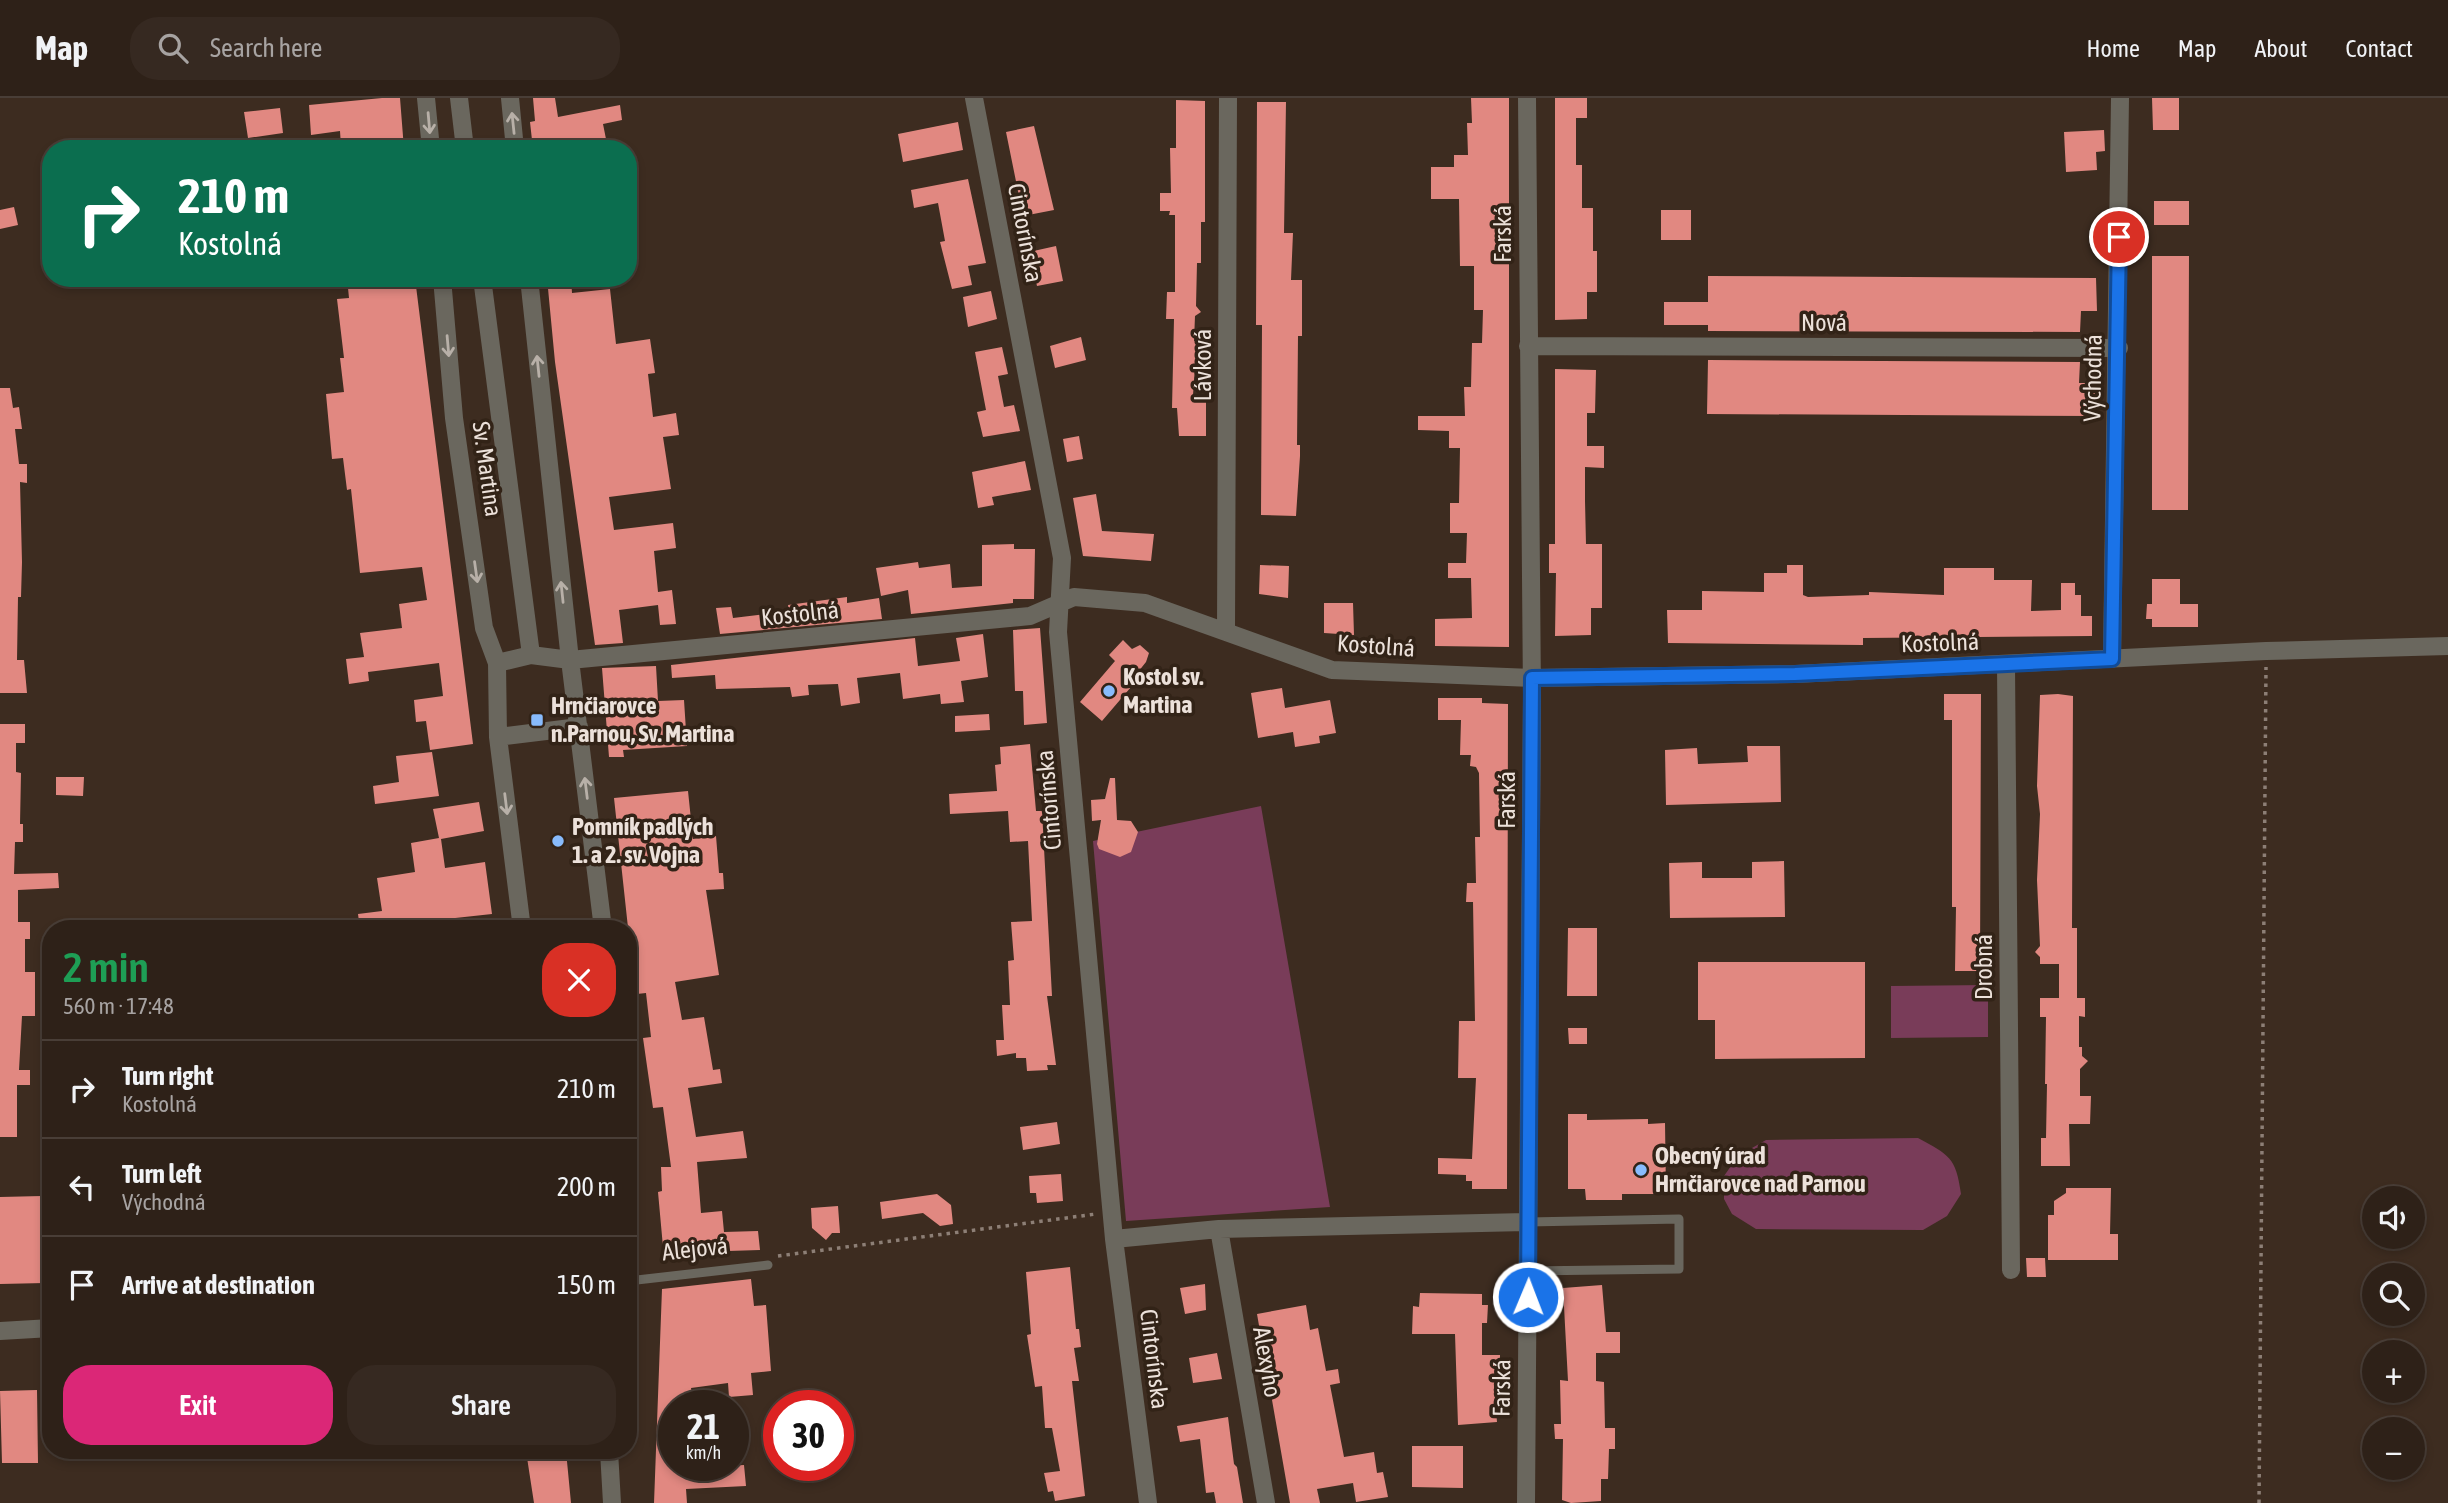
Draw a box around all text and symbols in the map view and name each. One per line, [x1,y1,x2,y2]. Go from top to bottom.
search box [130,17,620,80]
text: Map [35,29,88,67]
icon: search [154,29,192,67]
text: Search here [210,33,322,63]
text: Home [2086,35,2140,62]
text: Map [2178,35,2216,62]
text: About [2254,35,2307,62]
text: Contact [2345,35,2413,62]
one-way arrow [423,112,436,134]
one-way arrow [506,113,519,135]
text: 210 m [178,167,289,223]
icon: right [63,168,154,259]
street label: Cintorínska [1003,181,1048,285]
street label: Farská [1489,205,1516,263]
pin [2089,207,2149,267]
icon: arrive [2100,218,2138,256]
text: Kostolná [178,225,282,262]
street label: Nová [1801,309,1847,336]
street label: Lávková [1189,329,1216,401]
one-way arrow [442,334,455,357]
street label: Východná [2078,334,2107,422]
one-way arrow [532,355,545,378]
street label: Sv. Martina [467,420,508,518]
one-way arrow [470,560,483,583]
one-way arrow [556,581,569,604]
street label: Kostolná [760,596,840,631]
street label: Kostolná [1900,628,1980,657]
street label: Kostolná [1336,629,1416,662]
place label: Kostol sv. Martina [1123,663,1204,718]
marker: Kostol sv. Martina [1101,683,1117,699]
place label: Hrnčiarovce n.Parnou, Sv. Martina [551,692,734,747]
marker: Hrnčiarovce n.Parnou, Sv. Martina [529,712,545,728]
street label: Cintorínska [1031,749,1066,851]
street label: Farská [1493,771,1520,829]
one-way arrow [580,778,593,800]
one-way arrow [500,793,513,815]
place label: Pomník padlých 1. a 2. sv. Vojna [572,813,713,868]
marker: Pomník padlých 1. a 2. sv. Vojna [550,833,566,849]
street label: Drobná [1970,934,1997,1000]
text: 2 min [63,943,149,991]
button: close [542,943,616,1017]
text: 560 m · 17:48 [63,993,174,1019]
text: Turn right [122,1061,213,1091]
icon: right [63,1070,101,1108]
text: 210 m [557,1074,616,1104]
text: Kostolná [122,1091,197,1117]
place label: Obecný úrad Hrnčiarovce nad Parnou [1655,1142,1866,1197]
text: Turn left [122,1159,202,1189]
marker: Obecný úrad Hrnčiarovce nad Parnou [1633,1162,1649,1178]
icon: left [63,1168,101,1206]
text: 200 m [557,1172,616,1202]
map controls [2362,1186,2425,1480]
button: sound [2362,1186,2425,1249]
text: Východná [122,1189,206,1215]
street label: Alejová [661,1232,729,1265]
position arrow [1491,1260,1565,1334]
button: search [2362,1263,2425,1326]
icon: arrive [63,1266,101,1304]
text: Arrive at destination [122,1270,315,1300]
text: 150 m [557,1270,616,1300]
street label: Cintorínska [1135,1307,1174,1410]
street label: Alexyho [1248,1325,1287,1399]
button: + [2362,1340,2425,1403]
street label: Farská [1487,1359,1516,1417]
button: Exit [63,1365,333,1445]
button: Share [347,1365,616,1445]
speed limit sign: 30 [763,1390,854,1481]
text: 21 [687,1406,720,1446]
button: − [2362,1417,2425,1480]
text: km/h [686,1442,721,1463]

